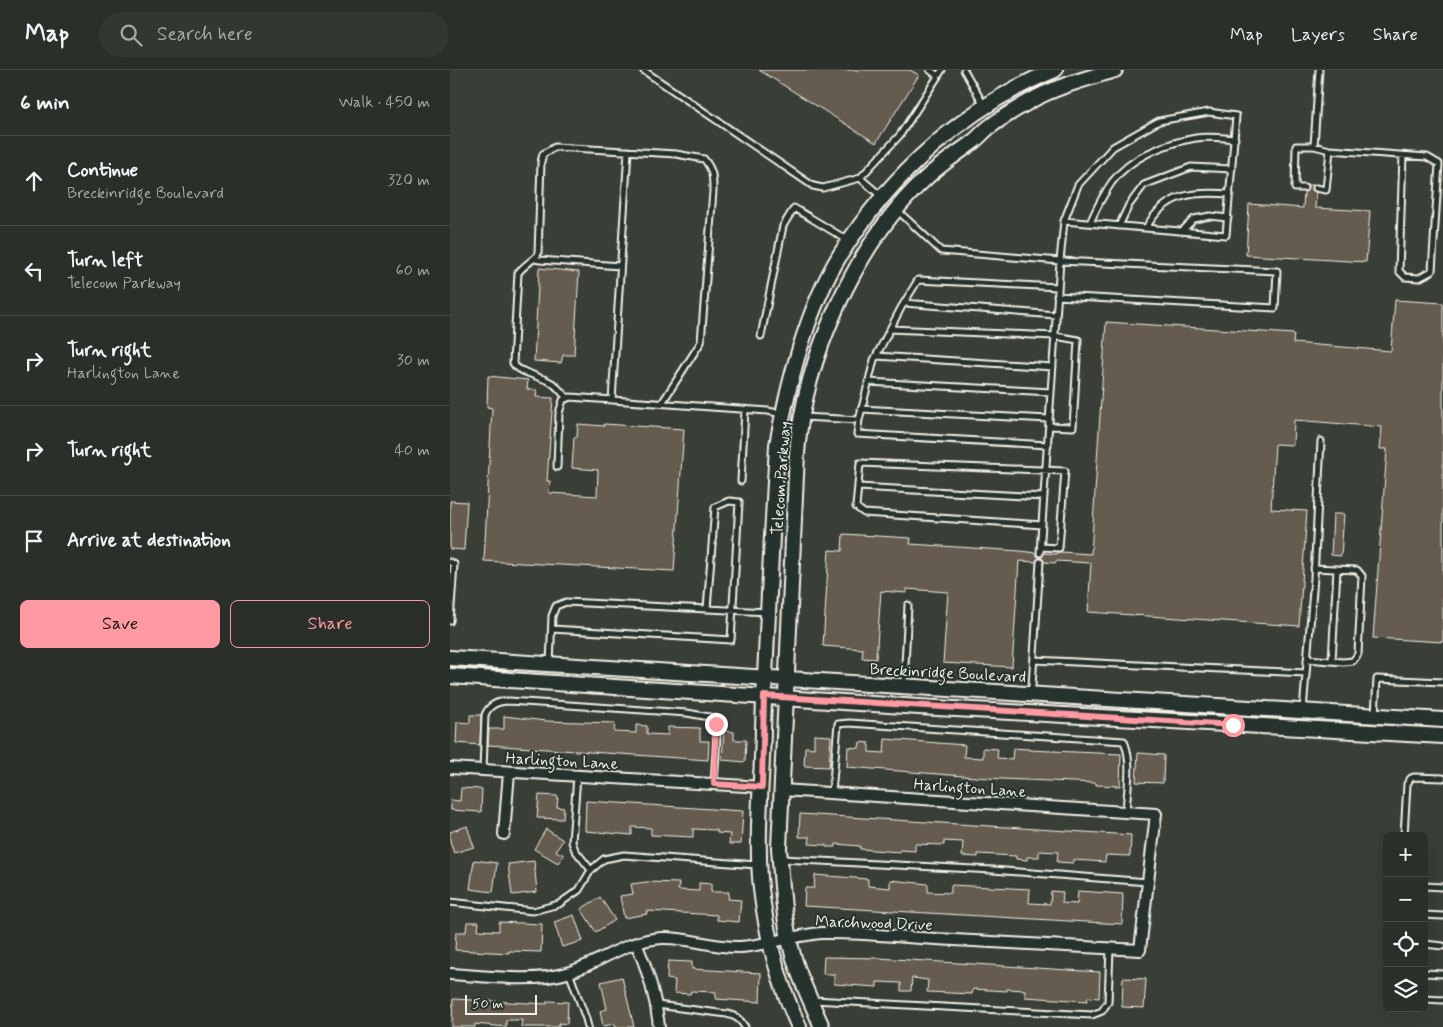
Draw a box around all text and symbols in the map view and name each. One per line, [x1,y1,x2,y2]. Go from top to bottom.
search box [99,12,449,57]
text: Map [25,19,69,50]
icon: search [117,21,145,49]
text: Search here [157,22,253,47]
text: Map [1230,23,1263,47]
text: Layers [1291,23,1345,47]
text: Share [1373,23,1418,47]
text: 6 min [20,89,70,117]
text: Walk · 450 m [339,92,430,113]
text: Continue [67,158,138,183]
icon: ahead [20,167,48,195]
text: 320 m [388,170,430,191]
text: Breckinridge Boulevard [67,183,224,204]
text: Turn left [67,248,143,273]
icon: left [20,257,48,285]
text: 60 m [396,260,430,281]
text: Telecom Parkway [67,273,181,294]
text: Turn right [67,338,151,363]
icon: right [20,347,48,375]
text: 30 m [397,350,430,371]
text: Harlington Lane [67,363,180,384]
street label: Telecom Parkway [767,421,796,536]
icon: right [20,437,48,465]
text: Turn right [67,438,151,463]
text: 40 m [394,440,430,461]
icon: arrive [20,527,48,555]
text: Arrive at destination [67,528,231,553]
button: Save [20,600,220,648]
button: Share [230,600,430,648]
street label: Breckinridge Boulevard [869,659,1027,689]
route end [705,713,728,736]
route start [1222,714,1245,737]
street label: Harlington Lane [505,748,619,776]
street label: Harlington Lane [913,774,1027,804]
map controls [1383,832,1428,1012]
button: + [1383,832,1428,877]
button: − [1383,877,1428,922]
street label: Marchwood Drive [815,911,933,936]
button: locate [1383,922,1428,967]
button: layers [1383,967,1428,1012]
scale bar [465,992,538,1015]
text: 50 m [472,995,503,1013]

